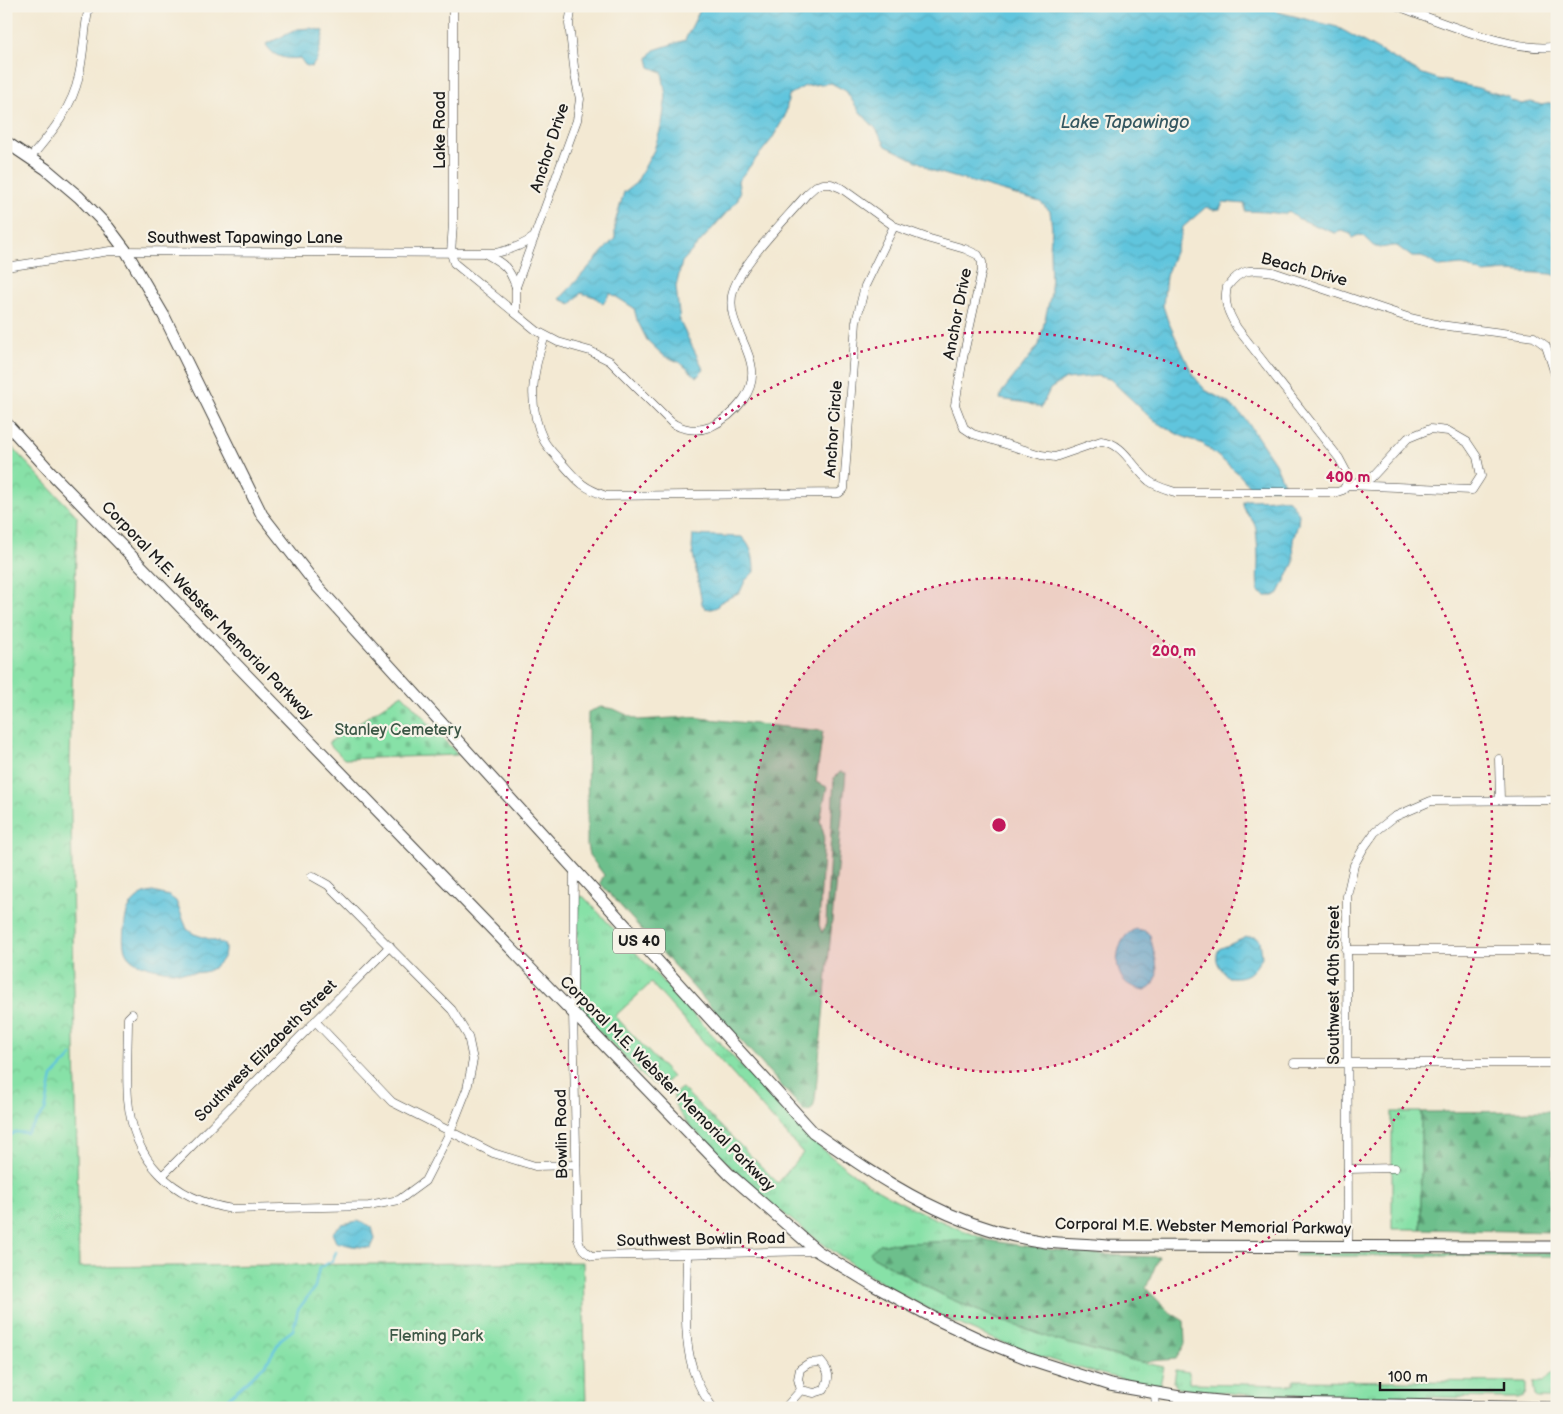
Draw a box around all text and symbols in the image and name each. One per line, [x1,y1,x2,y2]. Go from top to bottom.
street label: Lake Road [431,91,450,169]
street label: Anchor Drive [527,100,574,195]
water label: Lake Tapawingo [1061,112,1189,133]
street label: Southwest Tapawingo Lane [147,229,343,248]
street label: Beach Drive [1259,249,1350,291]
street label: Anchor Drive [940,266,976,361]
street label: Anchor Circle [821,379,847,478]
text: 400 m [1326,468,1370,487]
street label: Corporal M.E. Webster Memorial Parkway [97,498,317,725]
text: 200 m [1152,642,1196,661]
park label: Stanley Cemetery [335,721,462,740]
centre of rings [990,816,1008,834]
street label: Southwest 40th Street [1325,905,1344,1065]
road number: US 40 [613,928,665,954]
street label: Corporal M.E. Webster Memorial Parkway [555,972,779,1196]
street label: Southwest Elizabeth Street [191,976,341,1126]
street label: Bowlin Road [552,1089,572,1179]
street label: Corporal M.E. Webster Memorial Parkway [1055,1215,1352,1239]
street label: Southwest Bowlin Road [617,1229,785,1251]
park label: Fleming Park [389,1327,483,1346]
scale bar [1380,1359,1504,1391]
text: 100 m [1388,1368,1428,1387]

